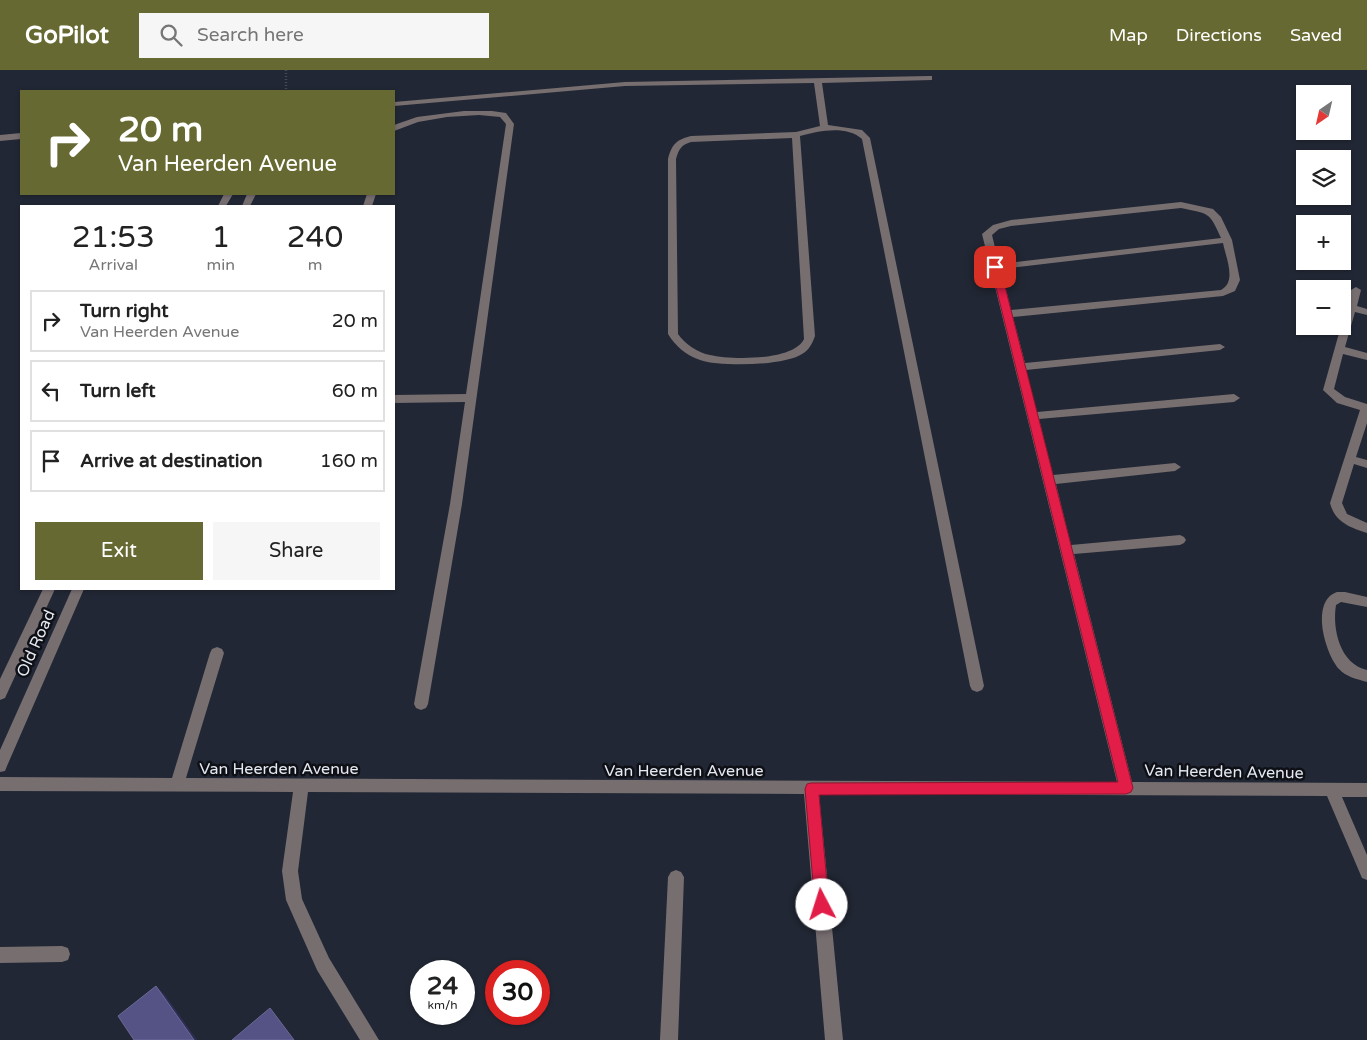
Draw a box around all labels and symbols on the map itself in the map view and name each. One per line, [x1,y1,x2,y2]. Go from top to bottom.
north arrow [1296,85,1351,140]
pin [974,246,1016,288]
street label: Old Road [12,607,60,680]
street label: Van Heerden Avenue [199,759,359,779]
street label: Van Heerden Avenue [604,761,764,781]
street label: Van Heerden Avenue [1144,761,1304,783]
position arrow [795,878,847,930]
speed limit sign: 30 [485,960,550,1025]

